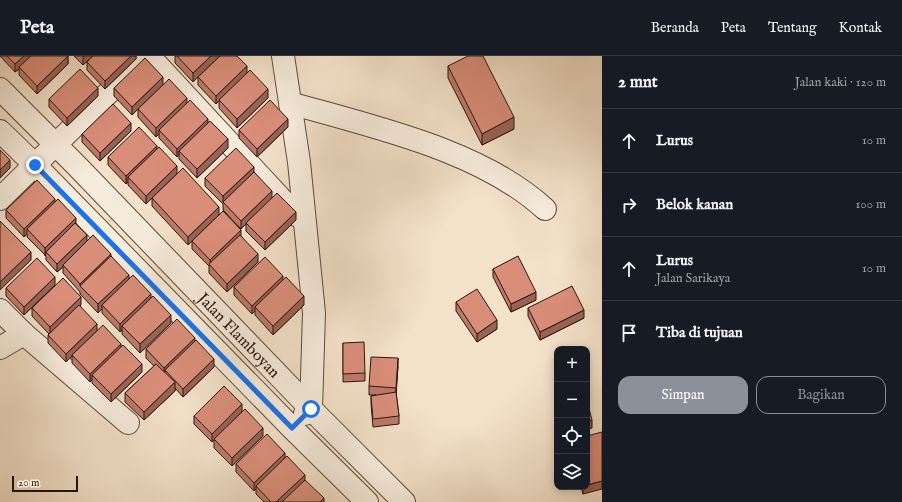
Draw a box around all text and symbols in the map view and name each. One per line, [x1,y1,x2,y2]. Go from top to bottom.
text: Peta [20,16,54,40]
text: Beranda [651,19,699,37]
text: Peta [721,19,746,37]
text: Tentang [768,19,817,37]
text: Kontak [839,19,882,37]
text: 2 mnt [618,72,658,93]
text: Jalan kaki · 120 m [795,74,886,91]
icon: ahead [618,130,640,152]
text: Lurus [656,131,693,150]
text: 10 m [862,132,886,149]
route end [26,156,44,174]
icon: right [618,194,640,216]
text: Belok kanan [656,195,733,214]
text: 100 m [856,196,886,213]
text: Lurus [656,251,693,270]
icon: ahead [618,258,640,280]
text: 10 m [862,260,886,277]
text: Jalan Sarikaya [656,270,730,287]
street label: Jalan Flamboyan [191,288,284,383]
icon: arrive [618,322,640,344]
text: Tiba di tujuan [656,323,743,342]
map controls [554,346,590,490]
button: + [554,346,590,382]
button: Simpan [618,376,748,414]
button: Bagikan [756,376,886,414]
button: − [554,382,590,418]
route start [302,400,320,418]
button: locate [554,418,590,454]
button: layers [554,454,590,490]
scale bar [12,474,78,493]
text: 20 m [18,476,39,490]

